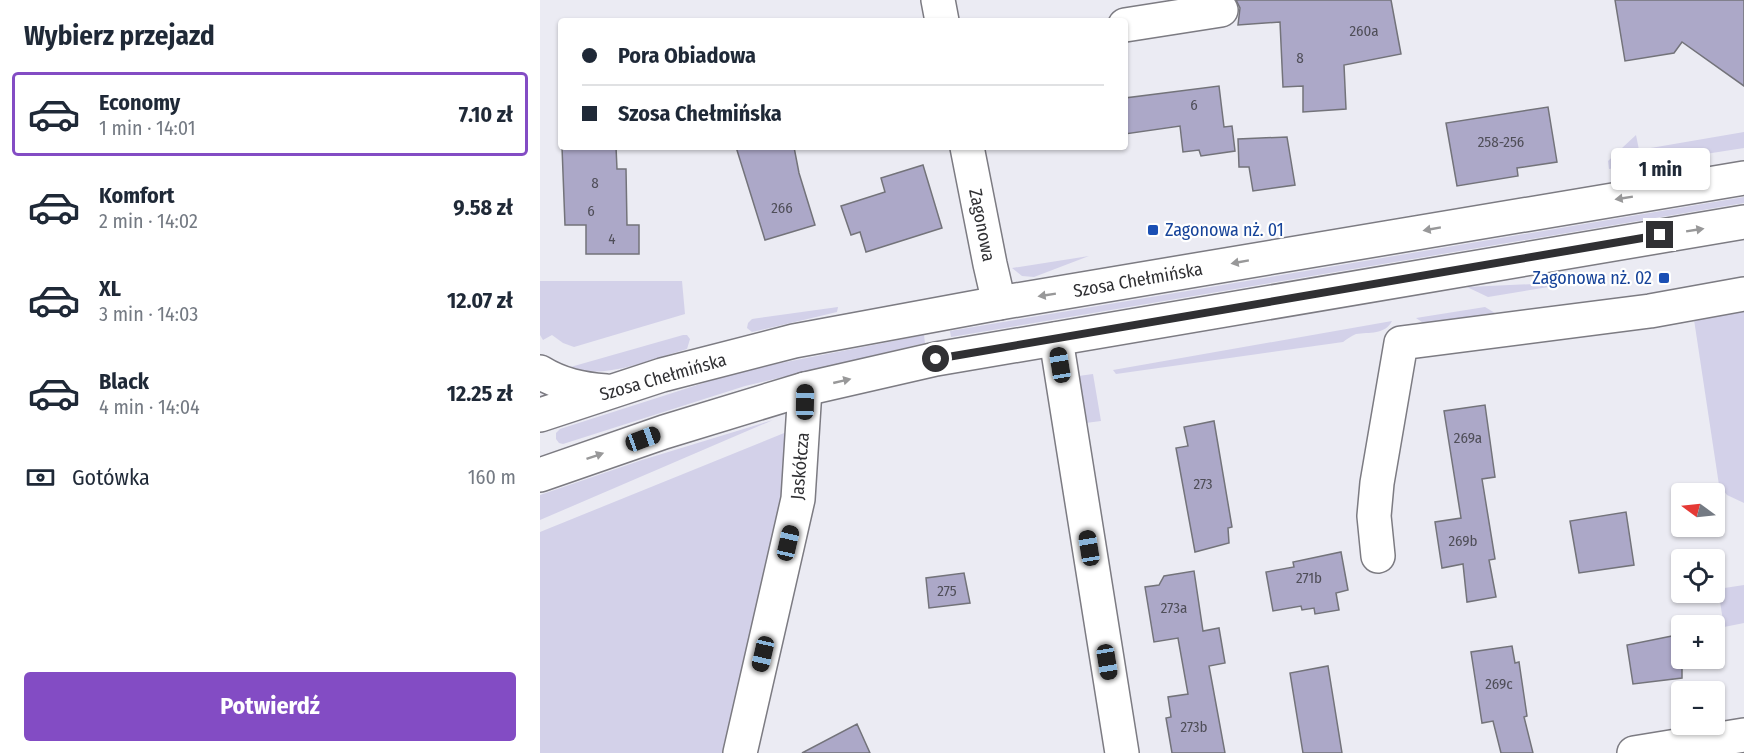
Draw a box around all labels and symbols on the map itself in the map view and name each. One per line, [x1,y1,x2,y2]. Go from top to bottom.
house number: 260a [1349,22,1379,40]
house number: 8 [1296,49,1304,67]
house number: 6 [1190,96,1198,114]
house number: 258-256 [1478,133,1524,151]
callout: 1 min [1610,148,1710,190]
house number: 8 [591,174,599,192]
street label: Zagonowa [964,187,1000,264]
one-way arrow [1615,194,1634,203]
house number: 266 [771,199,793,217]
house number: 6 [587,202,595,220]
place label: Zagonowa nż. 01 [1165,219,1284,241]
route end [1646,221,1673,248]
marker: Zagonowa nż. 01 [1146,223,1160,237]
one-way arrow [1422,225,1441,234]
one-way arrow [1686,225,1705,234]
house number: 4 [608,230,616,248]
street label: Szosa Chełmińska [1072,258,1205,302]
one-way arrow [1230,258,1249,267]
place label: Zagonowa nż. 02 [1532,267,1652,289]
marker: Zagonowa nż. 02 [1657,271,1671,285]
one-way arrow [1038,291,1057,300]
route start [922,345,949,372]
car [1048,346,1072,384]
street label: Szosa Chełmińska [597,348,729,406]
one-way arrow [832,375,851,385]
car [796,384,814,420]
car [623,424,663,454]
house number: 269a [1454,429,1482,447]
street label: Jaskółcza [786,431,814,501]
one-way arrow [586,450,604,460]
house number: 273 [1193,475,1213,493]
north arrow [1671,483,1725,537]
car [775,523,801,563]
car [1077,529,1101,567]
house number: 269b [1448,532,1478,550]
house number: 271b [1296,569,1322,587]
house number: 275 [937,582,957,600]
house number: 273a [1161,599,1187,617]
car [750,634,776,674]
car [1095,643,1119,681]
house number: 269c [1485,675,1513,693]
house number: 273b [1180,718,1208,736]

